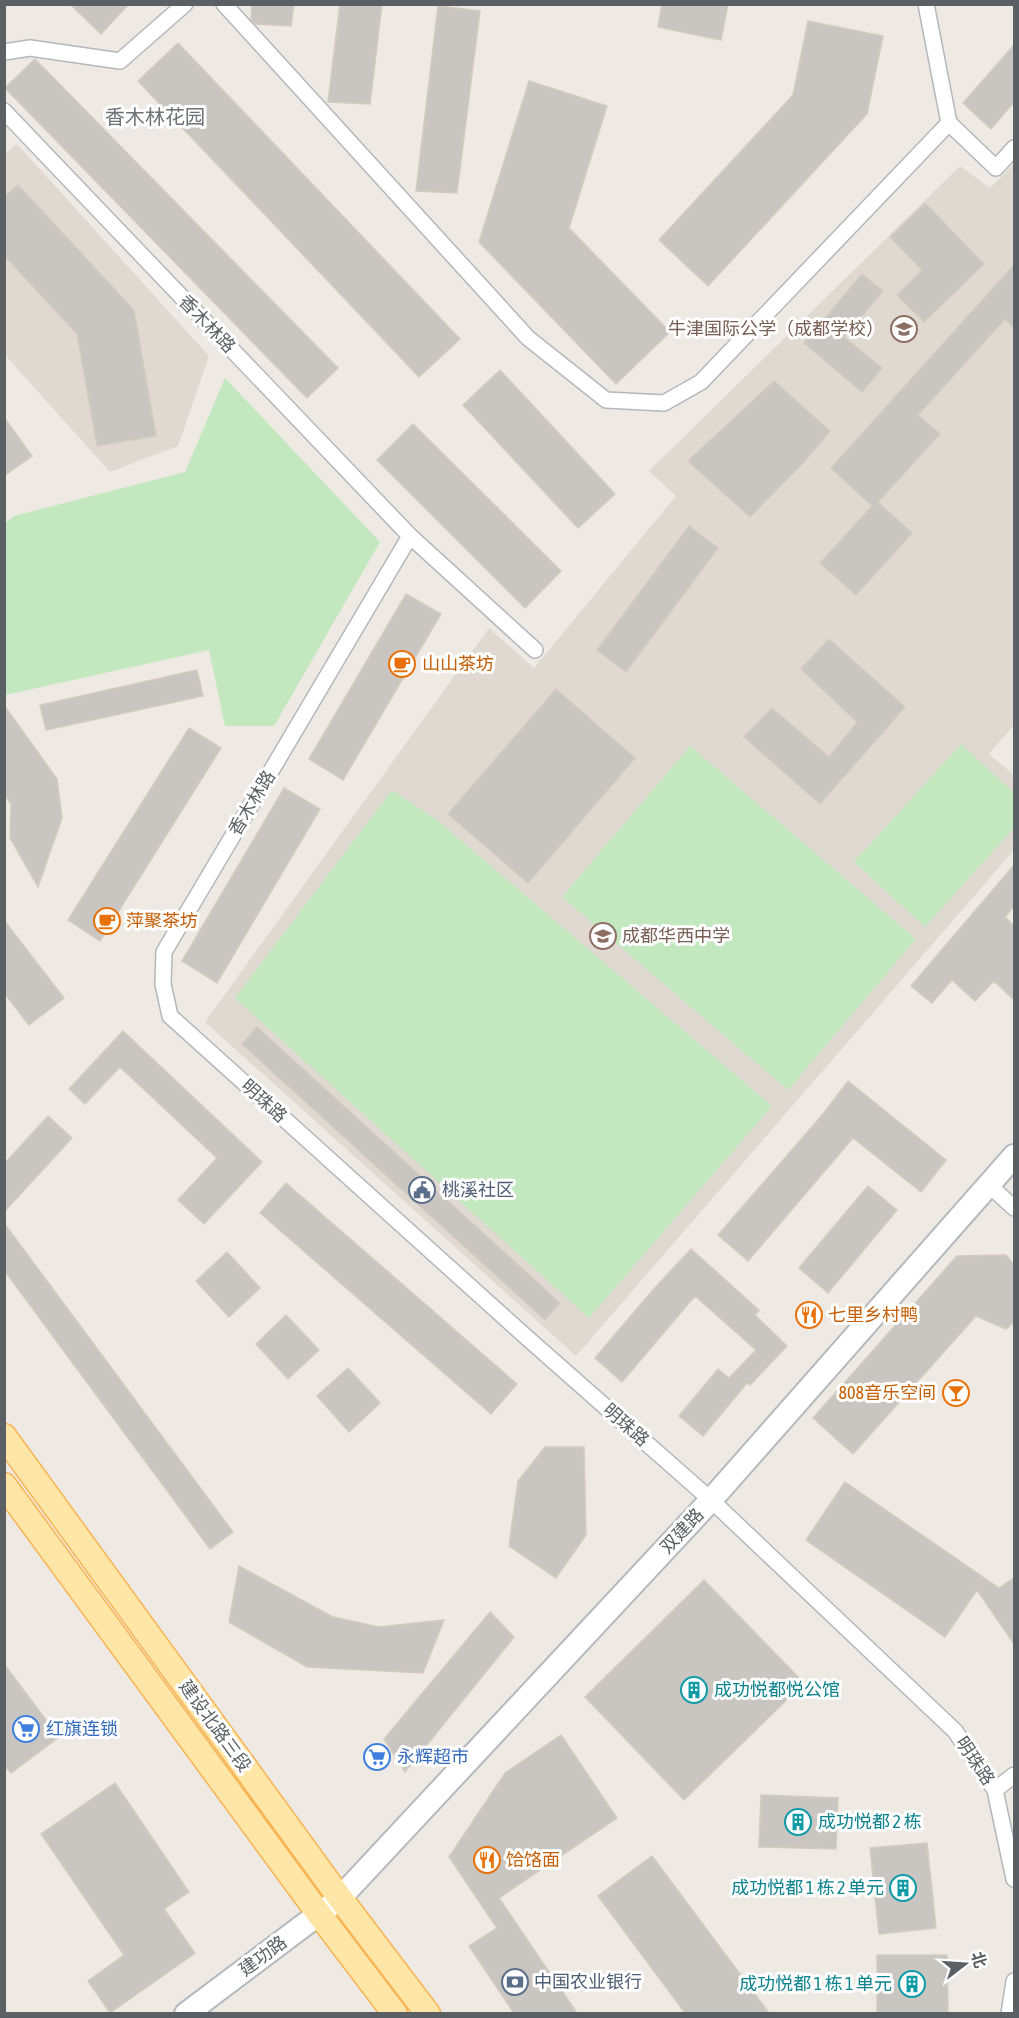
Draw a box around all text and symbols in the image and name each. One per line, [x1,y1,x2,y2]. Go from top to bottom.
district label: 香木林花园 [105,105,205,128]
street label: 香木林路 [175,290,240,357]
school or university icon: 牛津国际公学（成都学校） [889,314,919,344]
place label: 牛津国际公学（成都学校） [668,318,884,339]
cafe icon: 山山茶坊 [387,649,417,679]
place label: 山山茶坊 [422,653,494,674]
street label: 香木林路 [224,766,279,839]
cafe icon: 萍聚茶坊 [92,906,122,936]
place label: 萍聚茶坊 [126,910,198,931]
school or university icon: 成都华西中学 [588,921,618,951]
place label: 成都华西中学 [622,925,730,946]
street label: 明珠路 [237,1075,291,1126]
public building icon: 桃溪社区 [407,1175,437,1205]
place label: 桃溪社区 [442,1179,514,1200]
restaurant icon: 七里乡村鸭 [794,1300,824,1330]
place label: 七里乡村鸭 [828,1304,918,1325]
bar icon: 808音乐空间 [941,1378,971,1408]
place label: 808音乐空间 [839,1382,936,1403]
street label: 明珠路 [599,1399,654,1450]
street label: 双建路 [656,1504,708,1558]
building icon: 成功悦都悦公馆 [679,1675,709,1705]
street label: 建设北路三段 [175,1676,256,1776]
place label: 成功悦都悦公馆 [714,1679,840,1700]
supermarket icon: 红旗连锁 [11,1714,41,1744]
place label: 红旗连锁 [46,1718,118,1739]
street label: 明珠路 [952,1732,999,1789]
supermarket icon: 永辉超市 [362,1742,392,1772]
place label: 永辉超市 [397,1746,469,1767]
building icon: 成功悦都 2 栋 [783,1807,813,1837]
place label: 成功悦都 2 栋 [818,1811,921,1832]
restaurant icon: 饸饹面 [472,1845,502,1875]
place label: 饸饹面 [506,1849,560,1870]
building icon: 成功悦都 1 栋 2 单元 [888,1873,918,1903]
place label: 成功悦都 1 栋 2 单元 [731,1877,884,1898]
street label: 建功路 [235,1931,291,1980]
north arrow [935,1934,995,1994]
text: 北 [968,1949,990,1970]
bank icon: 中国农业银行 [500,1967,530,1997]
building icon: 成功悦都 1 栋 1 单元 [897,1969,927,1999]
place label: 中国农业银行 [534,1971,642,1992]
place label: 成功悦都 1 栋 1 单元 [739,1973,892,1994]

